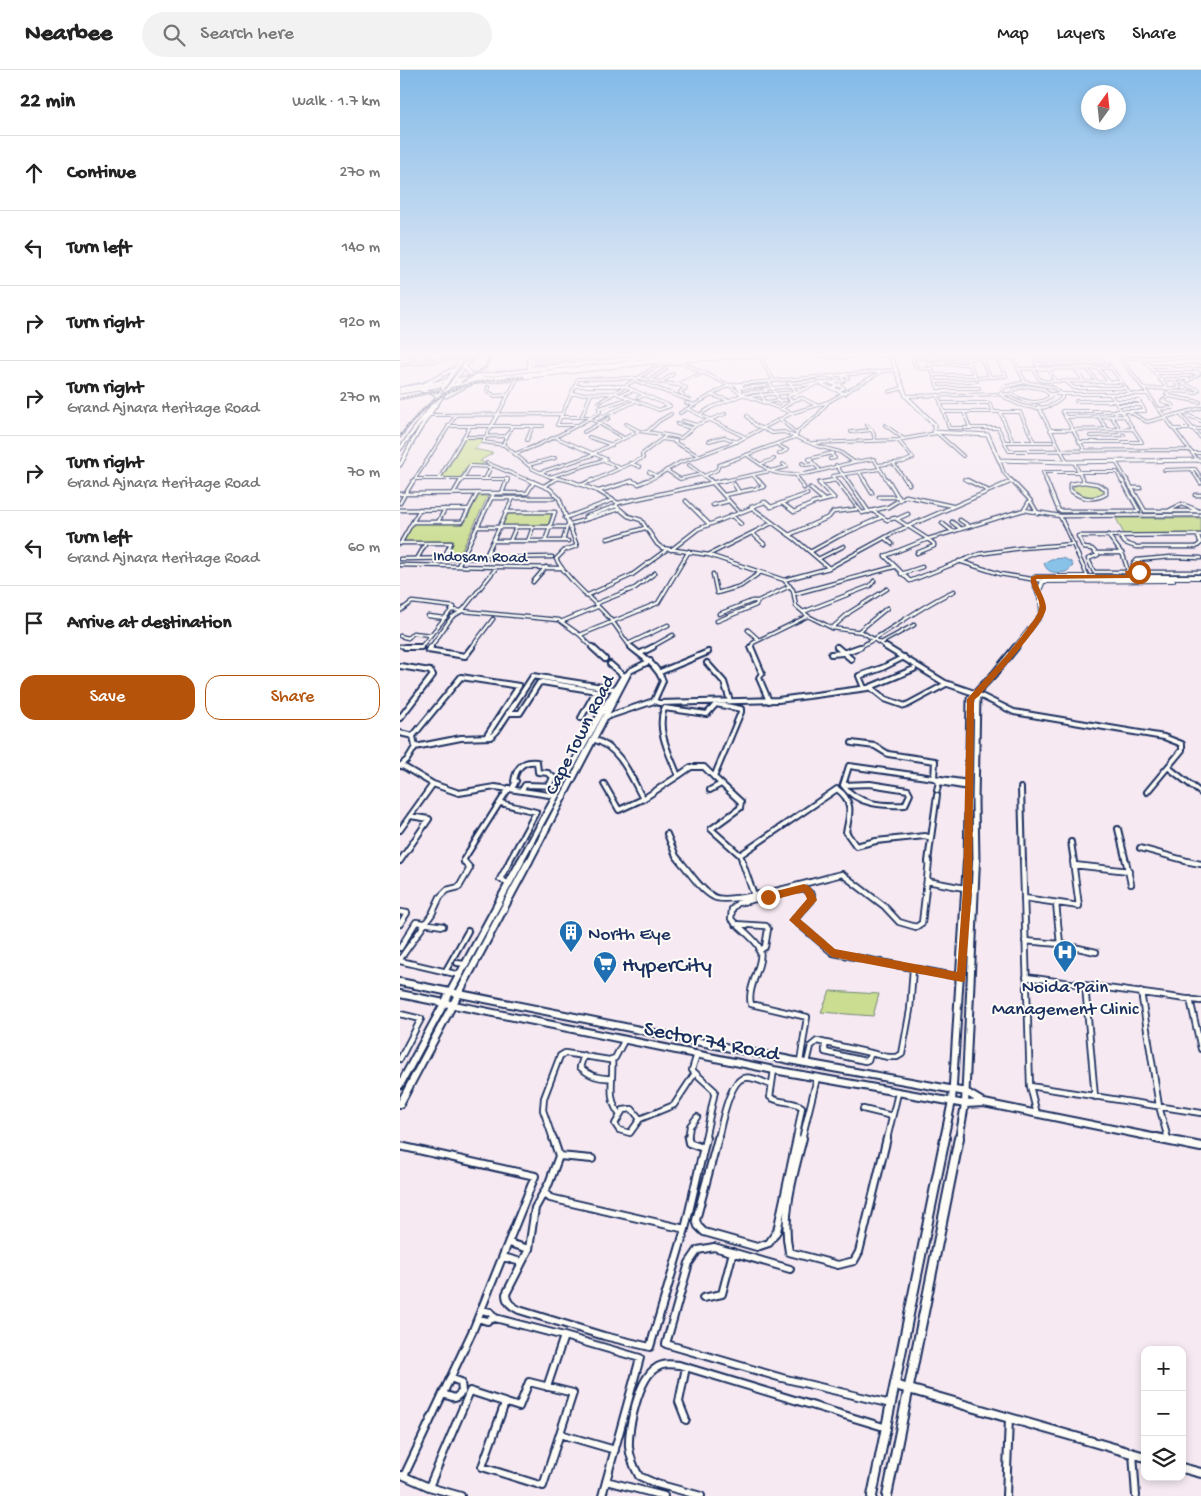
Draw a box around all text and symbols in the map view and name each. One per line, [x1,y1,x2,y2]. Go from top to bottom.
search box [142,12,492,57]
text: Nearbee [25,20,112,49]
icon: search [160,21,188,49]
text: Search here [200,23,294,46]
text: Map [997,24,1029,45]
text: Layers [1057,24,1104,45]
text: Share [1132,24,1176,45]
north arrow [1081,85,1126,130]
text: 22 min [20,90,75,115]
text: Walk · 1.7 km [292,93,380,112]
icon: ahead [20,159,48,187]
text: Continue [67,162,136,185]
text: 270 m [340,164,380,183]
icon: left [20,234,48,262]
text: Turn left [67,237,131,260]
text: 140 m [342,239,380,258]
icon: right [20,309,48,337]
text: Turn right [67,312,143,335]
text: 920 m [340,314,380,333]
text: Turn right [67,377,143,400]
icon: right [20,384,48,412]
text: 270 m [340,389,380,408]
text: Grand Ajnara Heritage Road [67,400,259,419]
text: Turn right [67,452,143,475]
icon: right [20,459,48,487]
text: 70 m [347,464,380,483]
text: Grand Ajnara Heritage Road [67,475,259,494]
text: Turn left [67,527,131,550]
icon: left [20,534,48,562]
text: 60 m [348,539,380,558]
street label: Indosam Road [433,548,529,569]
text: Grand Ajnara Heritage Road [67,550,259,569]
route start [1128,561,1151,584]
icon: arrive [20,609,48,637]
text: Arrive at destination [67,612,231,635]
street label: Cape Town Road [541,670,622,799]
button: Save [20,675,195,720]
button: Share [205,675,380,720]
route end [757,886,780,909]
building icon: North Eye [558,919,584,953]
place label: North Eye [588,924,671,947]
hospital icon: Noida Pain Management Clinic [1052,939,1078,973]
supermarket icon: HyperCity [592,950,618,984]
place label: HyperCity [622,954,712,980]
place label: Noida Pain Management Clinic [992,977,1139,1022]
street label: Sector 74 Road [641,1017,783,1069]
map controls [1141,1346,1186,1481]
button: + [1141,1346,1186,1391]
button: − [1141,1391,1186,1436]
button: layers [1141,1436,1186,1481]

